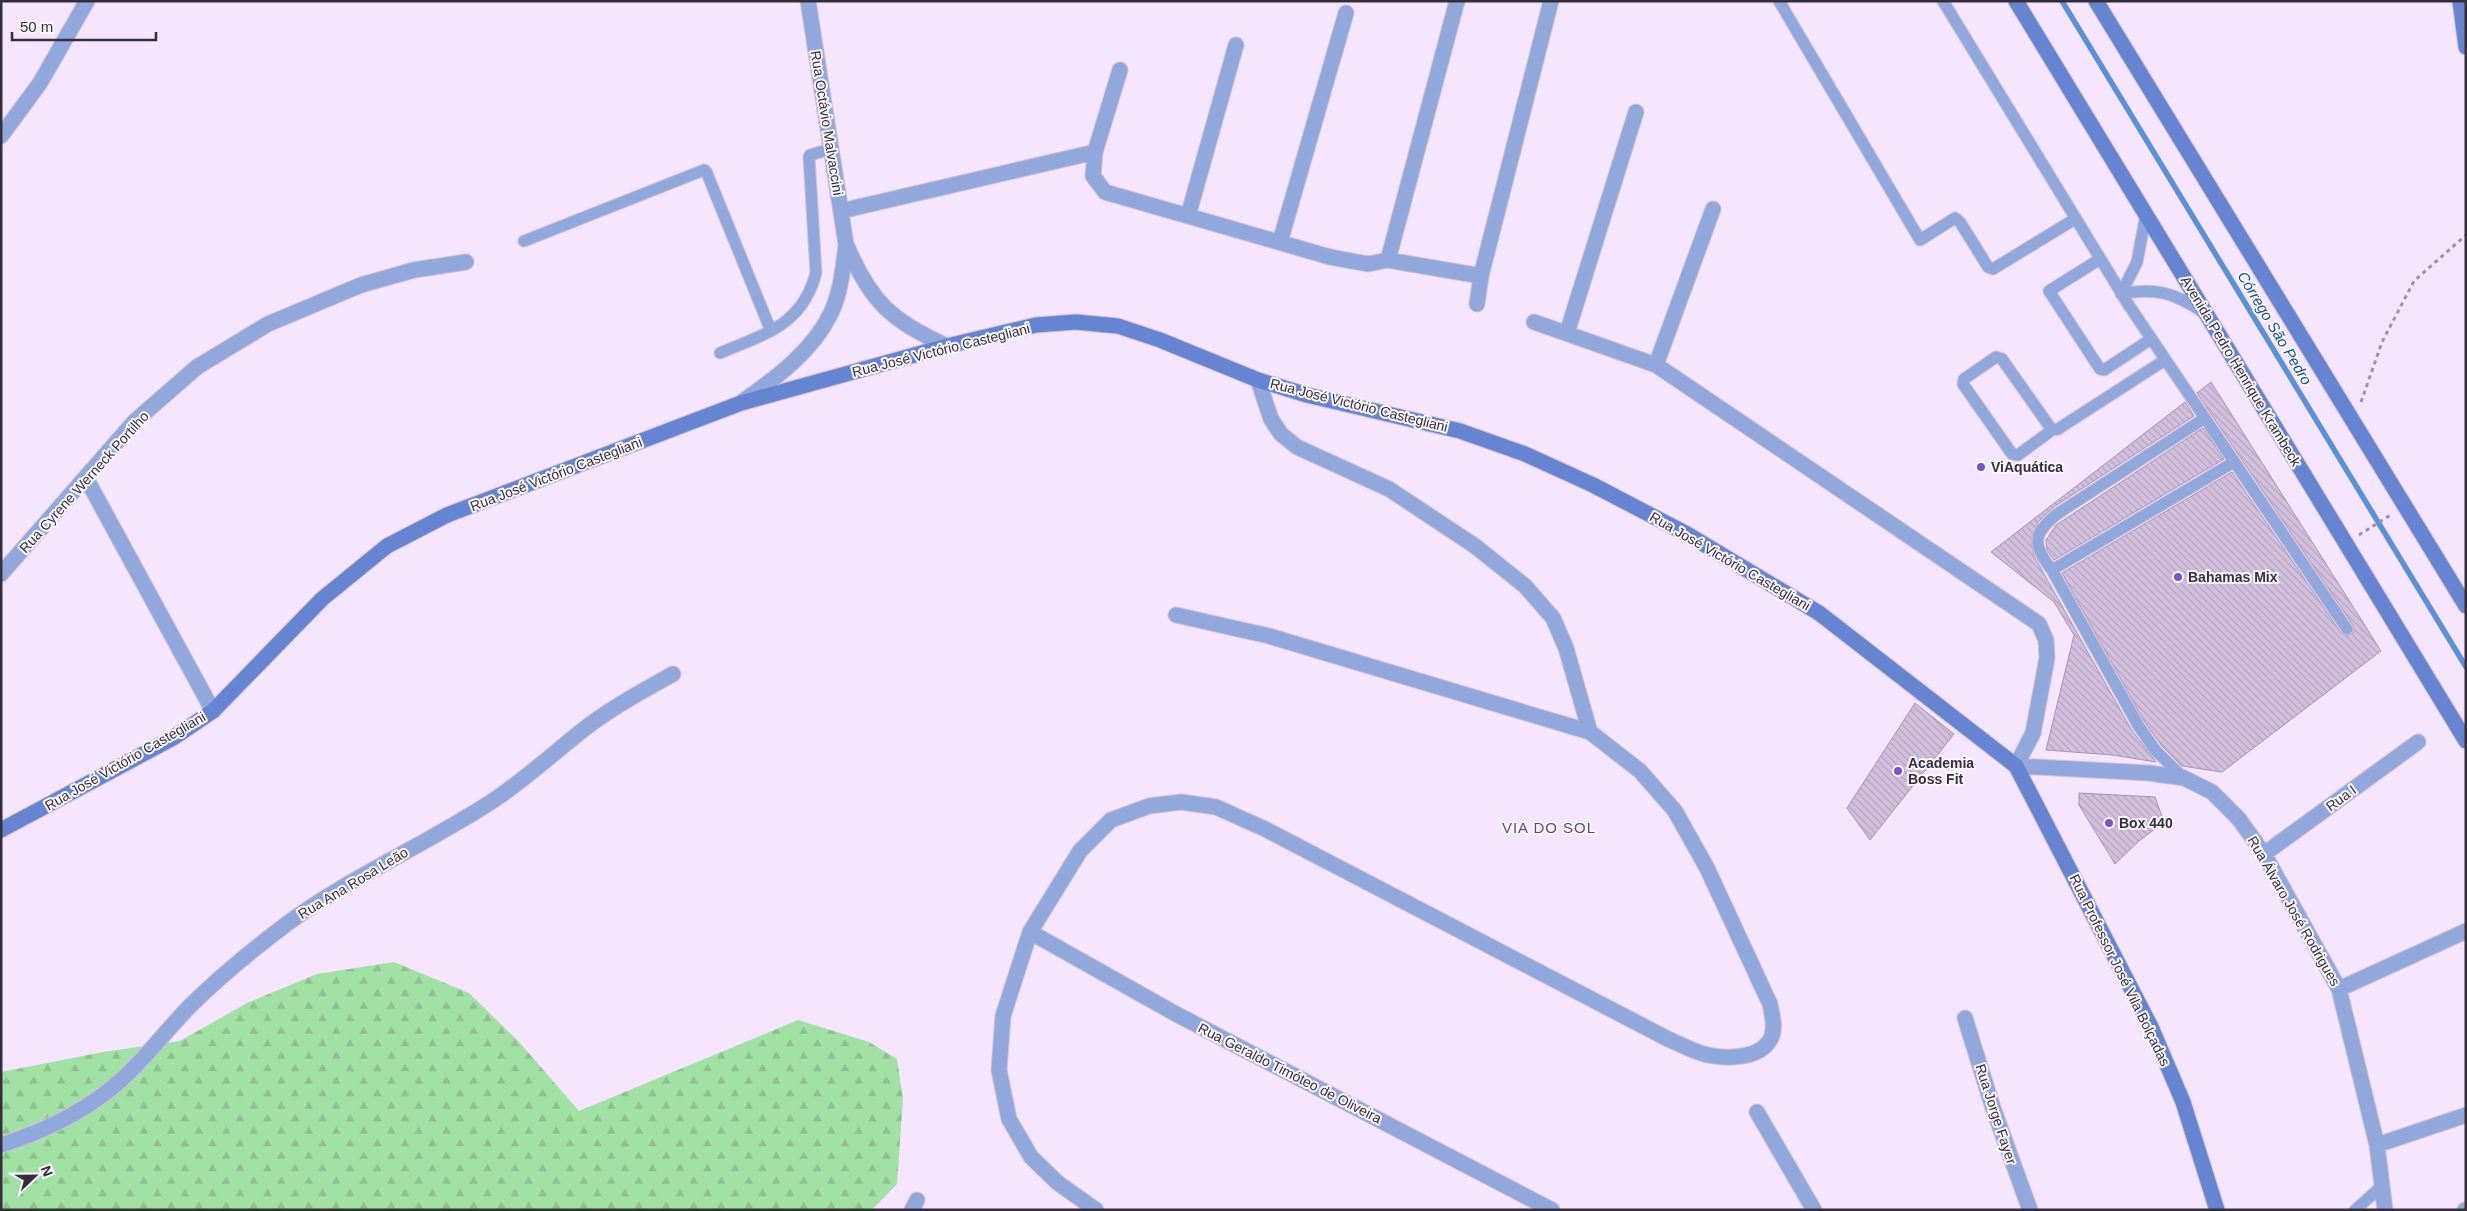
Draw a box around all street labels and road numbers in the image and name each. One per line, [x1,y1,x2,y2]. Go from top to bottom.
street label: Rua Octávio Malvaccini [808,50,846,196]
street label: Avenida Pedro Henrique Krambeck [2178,273,2305,470]
street label: Rua José Victório Castegliani [850,320,1032,380]
street label: Rua José Victório Castegliani [1268,375,1450,435]
street label: Rua Cyrene Werneck Portilho [16,408,152,556]
street label: Rua José Victório Castegliani [468,434,644,514]
street label: Rua José Victório Castegliani [1647,508,1813,614]
street label: Rua José Victório Castegliani [42,708,208,814]
street label: Rua I [2323,782,2359,814]
street label: Rua Álvaro José Rodrigues [2244,833,2344,989]
street label: Rua Ana Rosa Leão [295,844,411,922]
street label: Rua Professor José Vila Bolçadas [2066,871,2174,1069]
street label: Rua Geraldo Timóteo de Oliveira [1196,1020,1385,1127]
street label: Rua Jorge Fayer [1972,1062,2020,1166]

